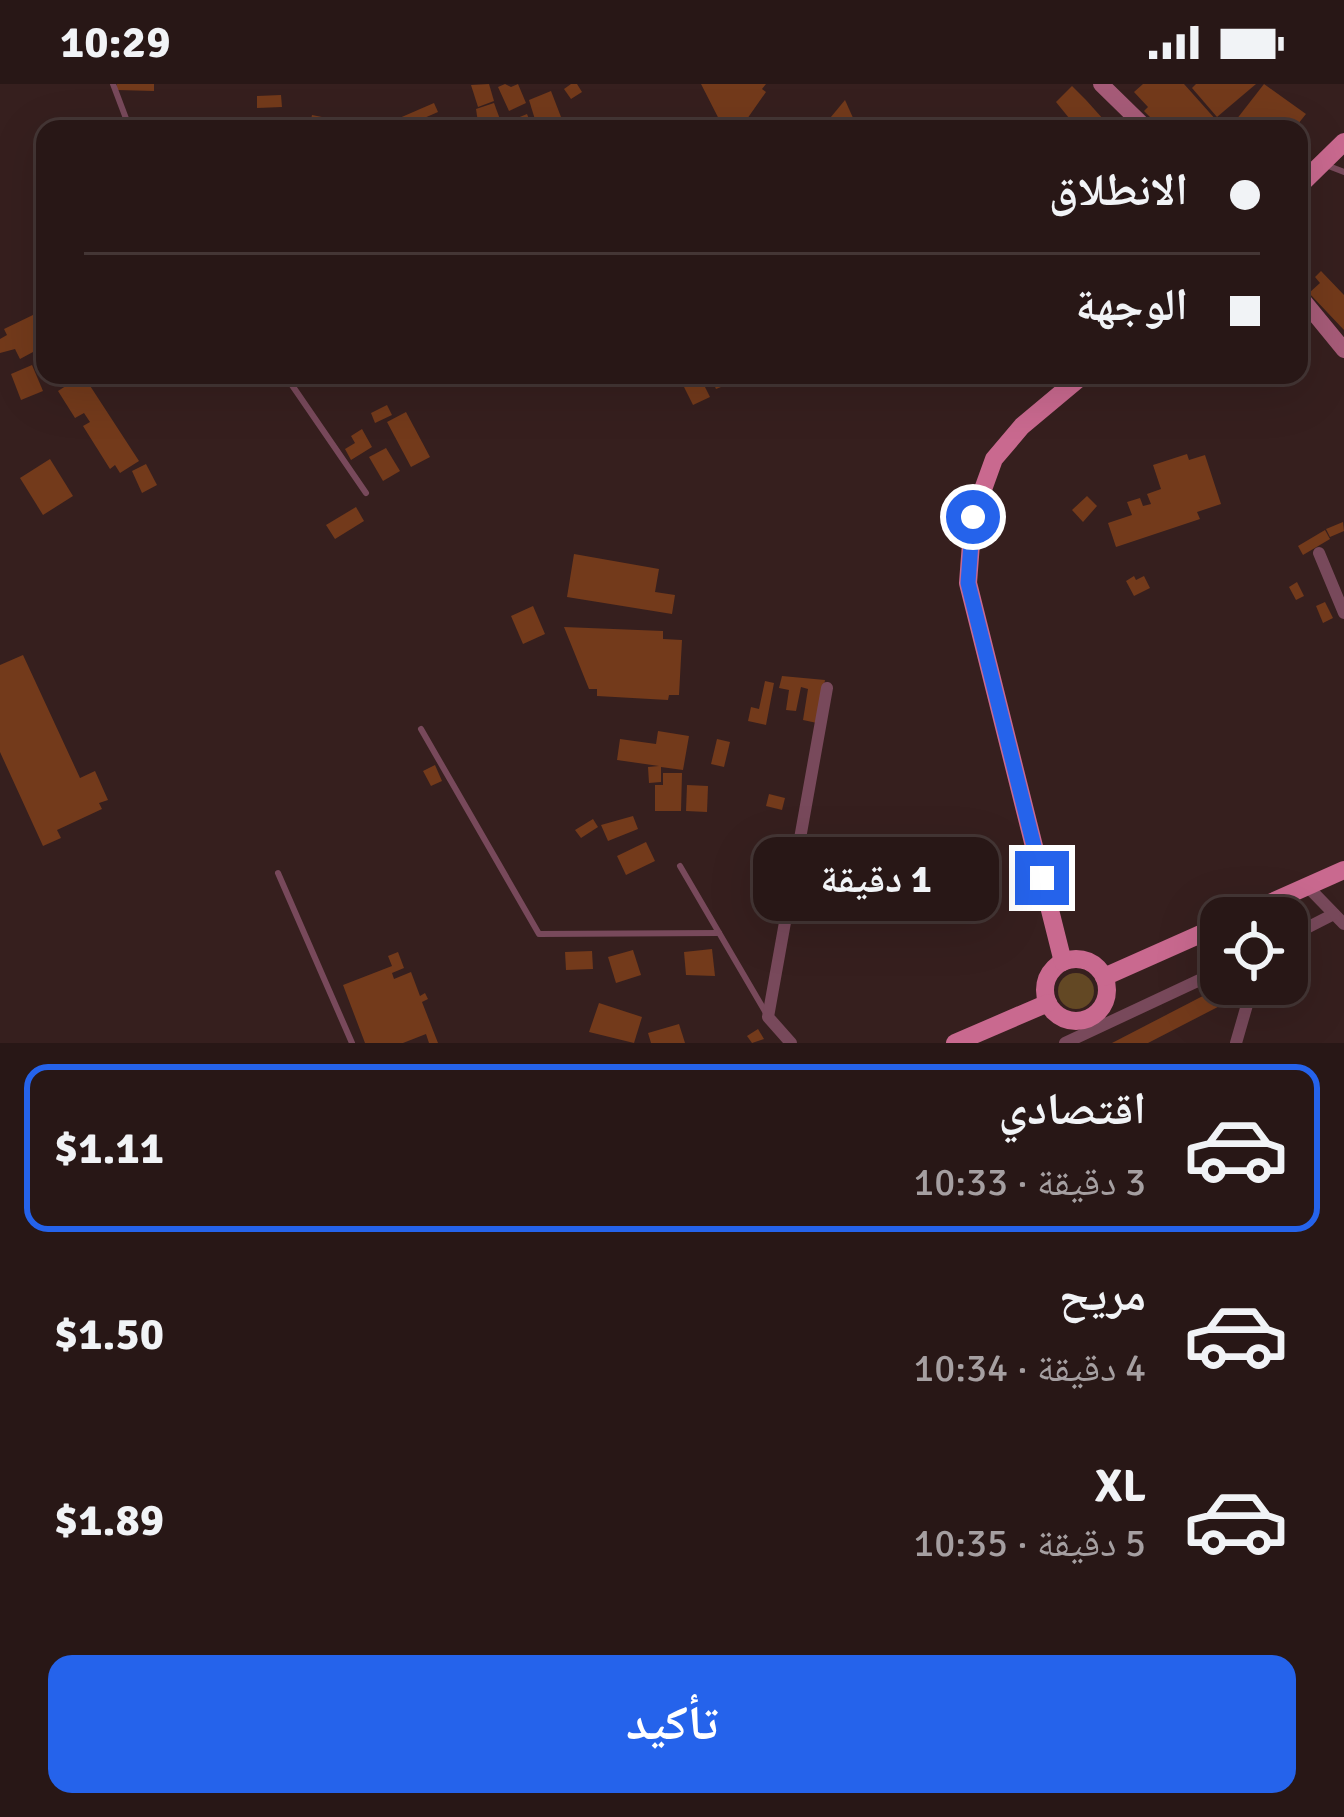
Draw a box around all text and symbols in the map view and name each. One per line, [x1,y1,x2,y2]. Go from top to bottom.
text: 10:29 [60,15,170,70]
text: الانطلاق [1049,163,1188,218]
text: الوجهة [1075,278,1188,333]
route start [946,490,1000,544]
callout: 1 دقيقة [754,836,1000,920]
route end [1015,851,1069,905]
text: 1 دقيقة [820,855,932,903]
map controls [1200,897,1308,1005]
button: locate [1200,897,1308,1005]
text: اقتصادي [999,1082,1146,1137]
icon: car [1182,1094,1290,1202]
text: $1.11 [54,1121,164,1176]
text: 3 دقيقة · 10:33 [913,1158,1146,1206]
text: مريح [1059,1268,1146,1323]
icon: car [1182,1280,1290,1388]
text: $1.50 [54,1307,164,1362]
text: 4 دقيقة · 10:34 [913,1344,1146,1392]
text: XL [1095,1459,1146,1514]
icon: car [1182,1466,1290,1574]
text: $1.89 [54,1493,164,1548]
text: 5 دقيقة · 10:35 [913,1519,1146,1567]
button: تأكيد [48,1655,1296,1793]

